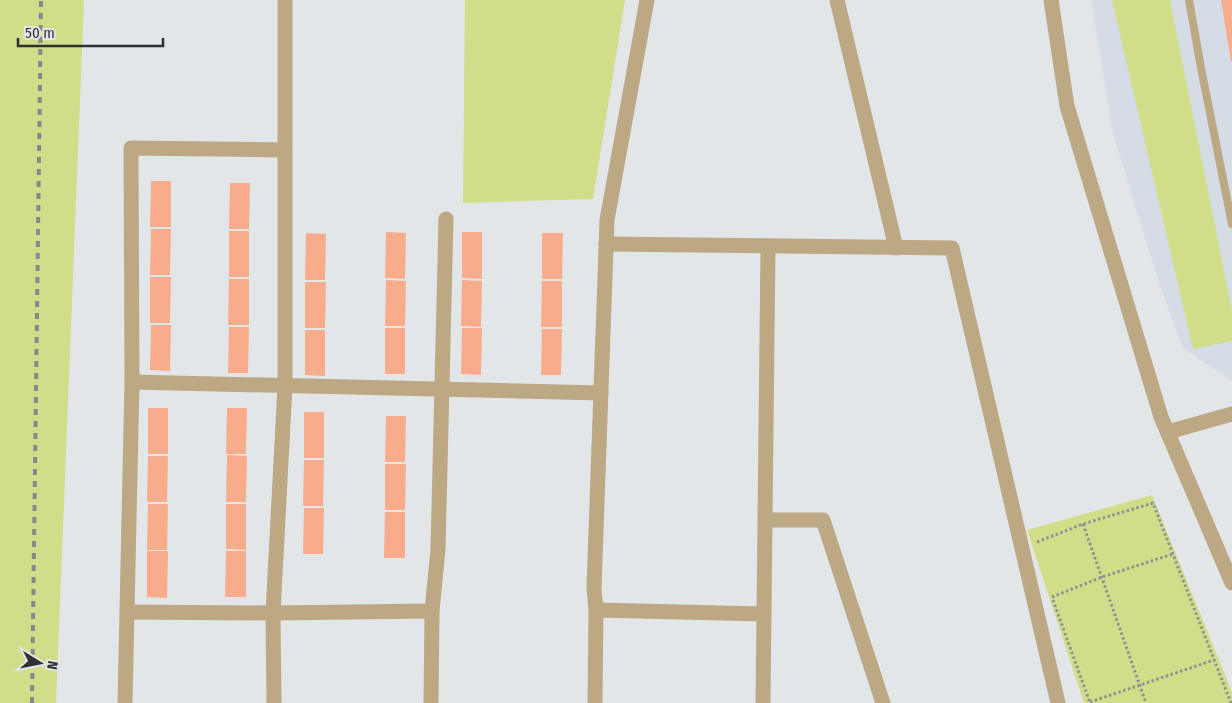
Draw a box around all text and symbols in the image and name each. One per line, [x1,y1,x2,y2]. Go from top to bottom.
scale bar [18,15,162,47]
text: 50 m [25,24,55,42]
north arrow [15,638,65,688]
text: N [43,660,61,671]

